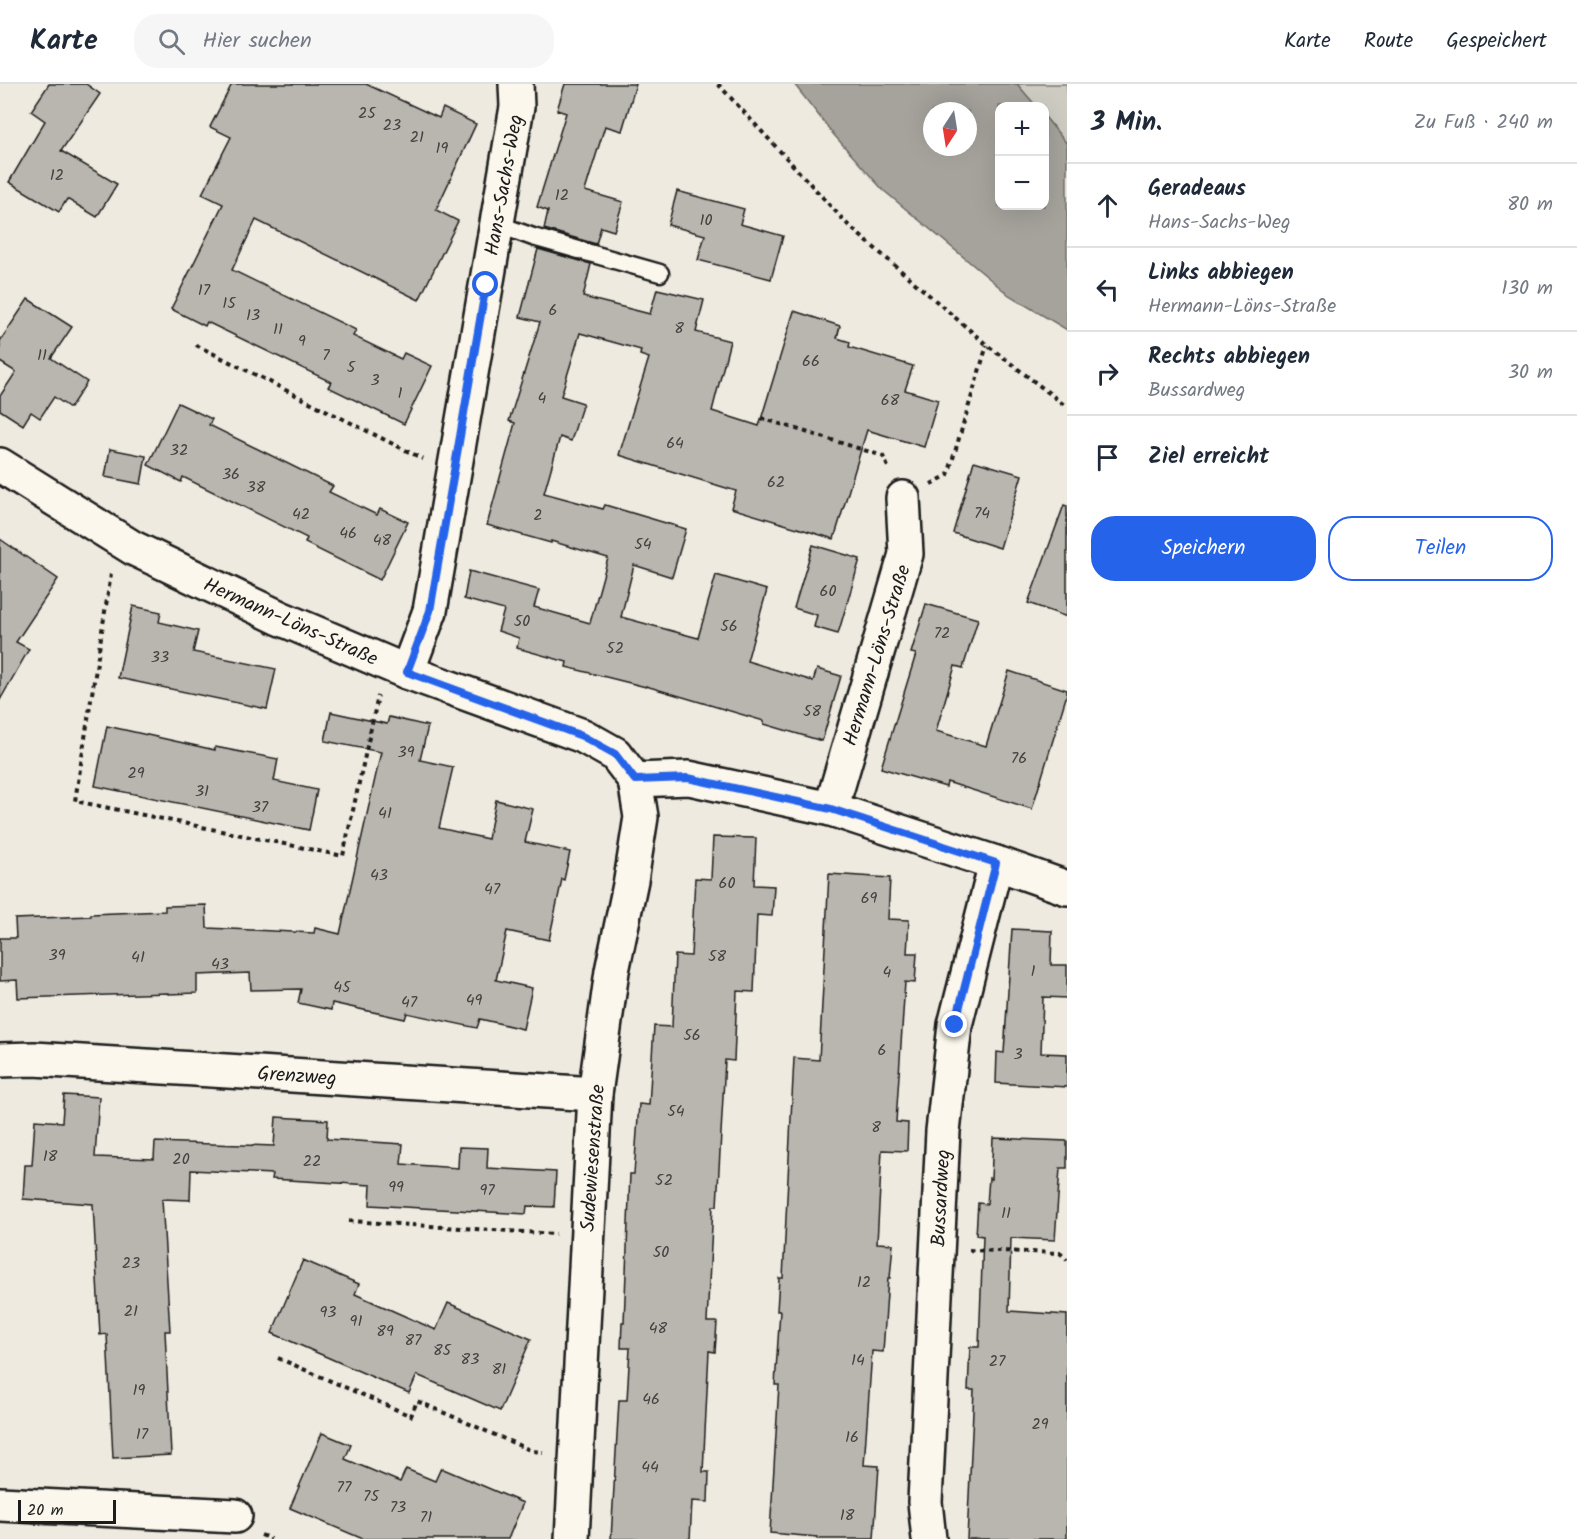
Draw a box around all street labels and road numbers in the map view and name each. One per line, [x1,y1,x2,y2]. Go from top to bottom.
street label: Hans-Sachs-Weg [477,112,533,258]
street label: Hermann-Löns-Straße [835,561,921,750]
street label: Hermann-Löns-Straße [198,570,383,676]
street label: Grenzweg [256,1058,338,1096]
street label: Sudewiesenstraße [573,1083,615,1233]
street label: Bussardweg [923,1149,961,1248]

